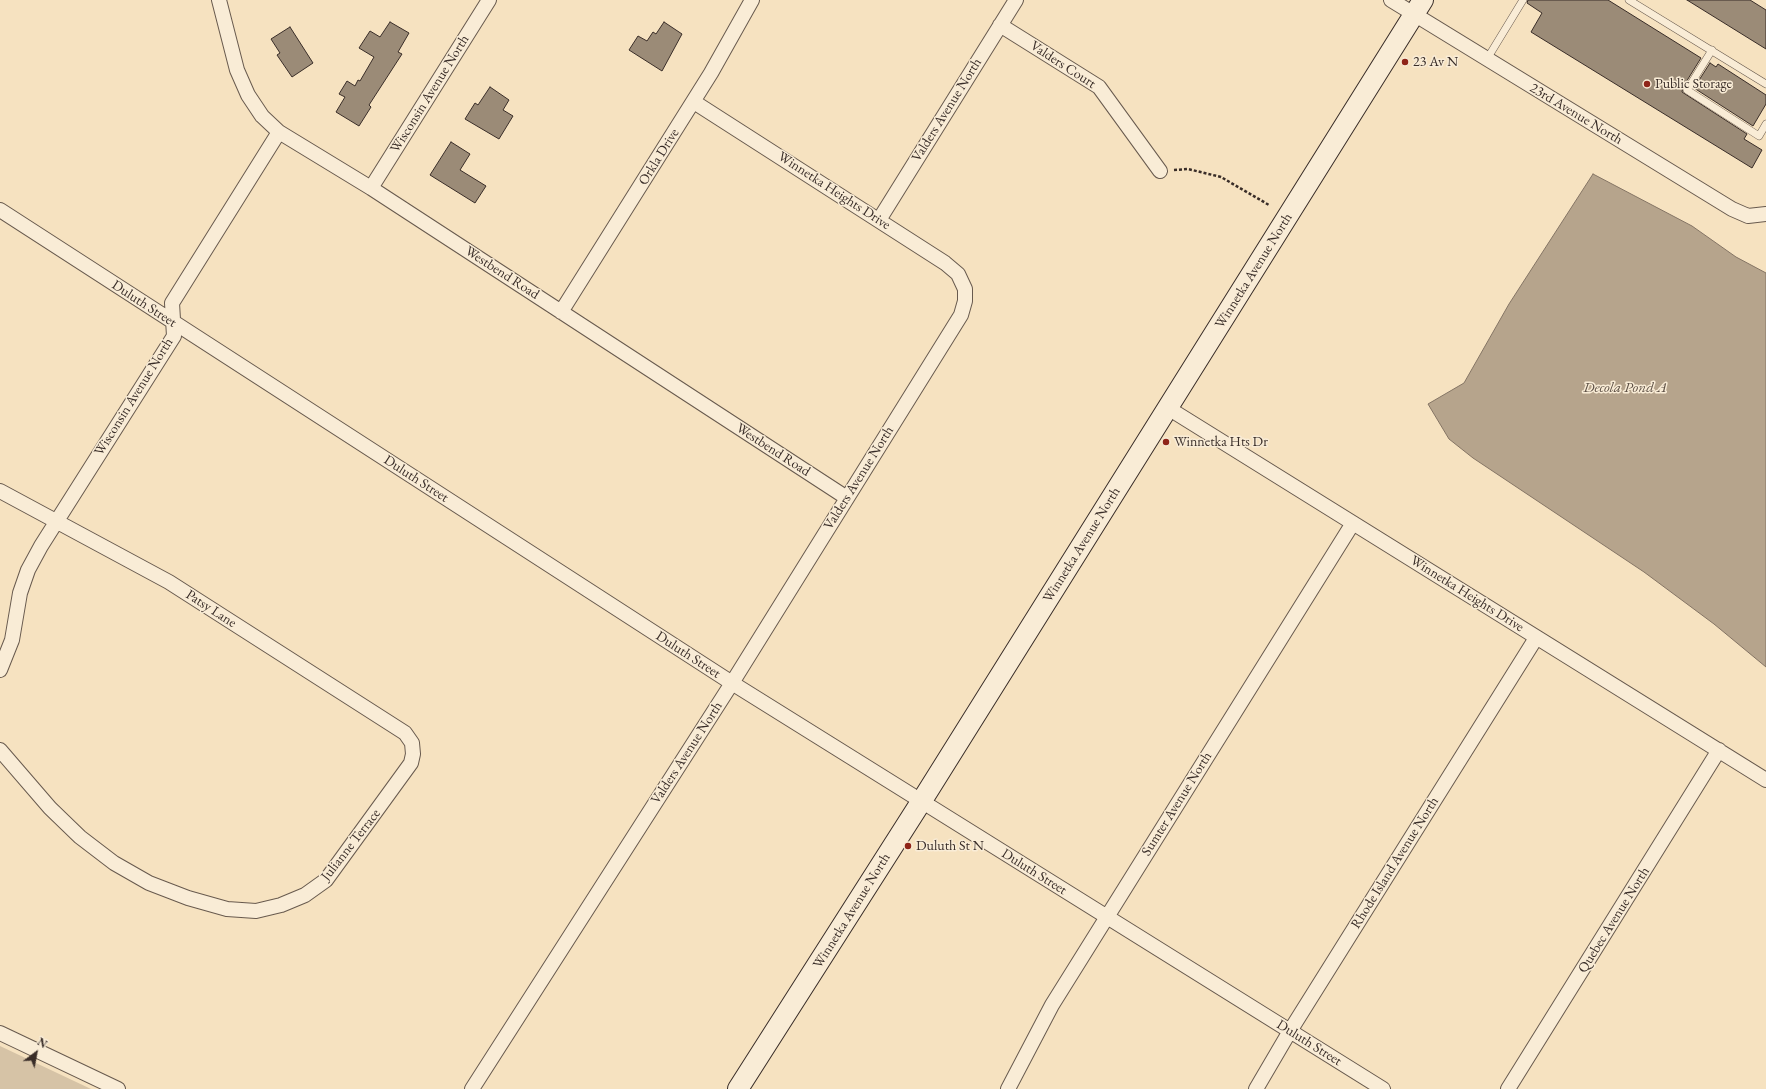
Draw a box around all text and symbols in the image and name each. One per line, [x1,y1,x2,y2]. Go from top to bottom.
street label: Wisconsin Avenue North [387,32,473,156]
street label: Valders Court [1027,38,1099,92]
place label: 23 Av N [1413,54,1458,70]
street label: Valders Avenue North [908,55,986,165]
marker: 23 Av N [1400,57,1410,67]
place label: Public Storage [1655,76,1732,92]
marker: Public Storage [1642,79,1652,89]
street label: 23rd Avenue North [1527,80,1625,148]
street label: Orkla Drive [635,126,683,188]
street label: Winnetka Heights Drive [775,148,893,234]
street label: Winnetka Avenue North [1212,210,1296,332]
street label: Westbend Road [462,243,542,303]
street label: Duluth Street [108,277,180,331]
street label: Wisconsin Avenue North [91,335,177,459]
water label: Decola Pond A [1583,379,1667,397]
street label: Westbend Road [733,420,813,480]
street label: Valders Avenue North [820,423,898,533]
place label: Winnetka Hts Dr [1174,434,1268,450]
marker: Winnetka Hts Dr [1161,437,1171,447]
street label: Duluth Street [380,452,452,506]
street label: Winnetka Avenue North [1040,484,1124,606]
street label: Winnetka Heights Drive [1407,552,1527,636]
street label: Patsy Lane [183,586,239,632]
street label: Duluth Street [652,628,724,682]
street label: Valders Avenue North [648,699,726,807]
street label: Sumter Avenue North [1138,749,1216,859]
street label: Rhode Island Avenue North [1348,794,1442,932]
street label: Julianne Terrace [318,806,384,884]
place label: Duluth St N [916,838,984,854]
marker: Duluth St N [903,841,913,851]
street label: Duluth Street [998,845,1070,899]
street label: Winnetka Avenue North [810,850,894,972]
street label: Quebec Avenue North [1575,864,1653,976]
street label: Duluth Street [1273,1016,1345,1070]
north arrow [16,1033,56,1073]
text: N [35,1035,50,1051]

